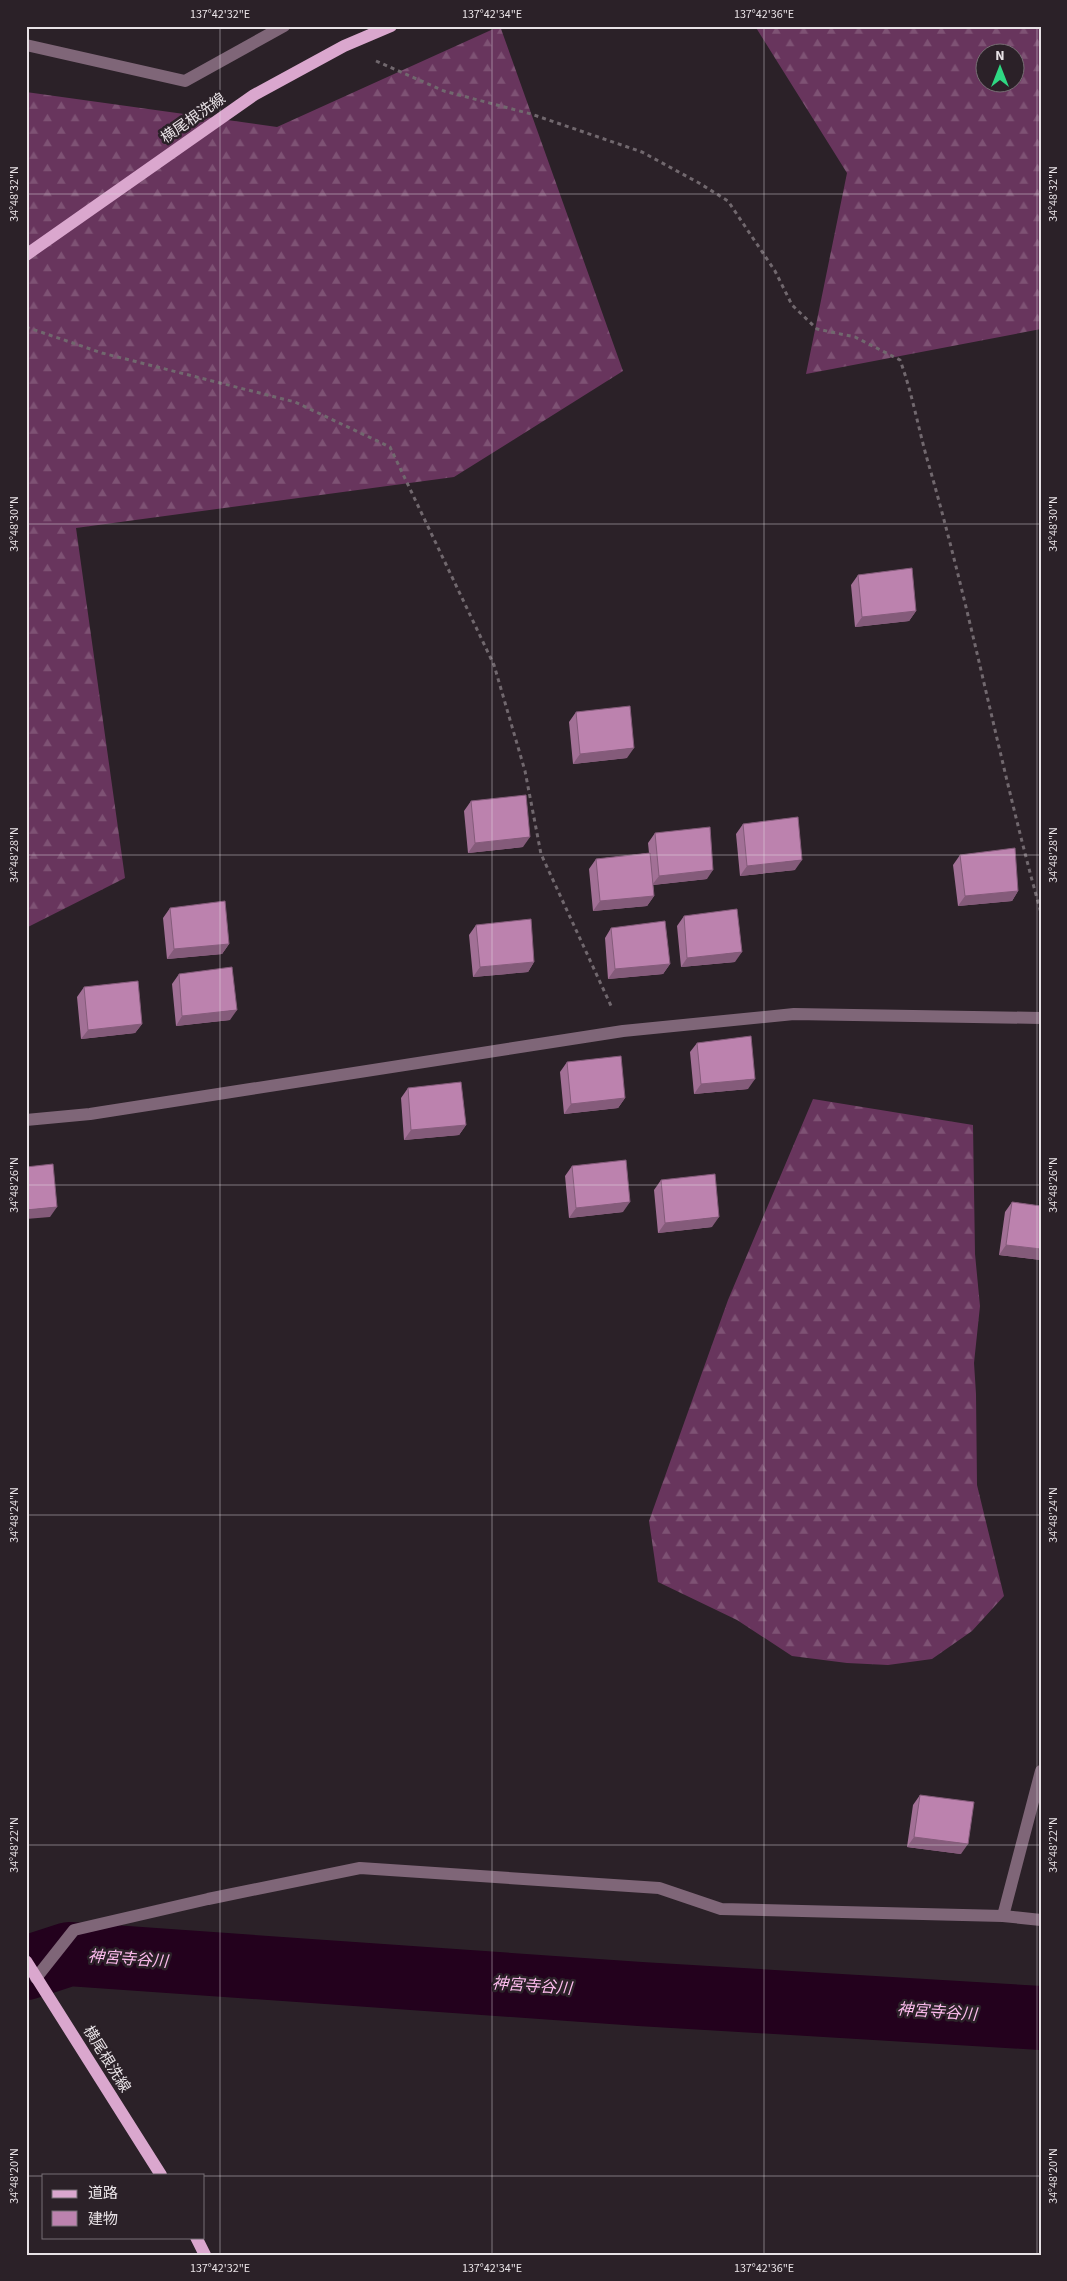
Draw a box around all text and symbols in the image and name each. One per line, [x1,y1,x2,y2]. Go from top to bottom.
text: 137°42'32"E [190,6,250,23]
text: 137°42'34"E [462,6,522,23]
text: 137°42'36"E [734,6,794,23]
north arrow [974,42,1024,92]
text: N [995,46,1005,66]
street label: 横尾根洗線 [157,88,230,149]
text: 34°48'32"N [6,166,23,222]
text: 34°48'32"N [1045,166,1062,222]
text: 34°48'30"N [6,496,23,552]
text: 34°48'30"N [1045,496,1062,552]
text: 34°48'28"N [6,827,23,883]
text: 34°48'28"N [1045,827,1062,883]
text: 34°48'26"N [6,1157,23,1213]
text: 34°48'26"N [1045,1157,1062,1213]
text: 34°48'24"N [6,1487,23,1543]
text: 34°48'24"N [1045,1487,1062,1543]
text: 34°48'22"N [6,1817,23,1873]
text: 34°48'22"N [1045,1817,1062,1873]
water label: 神宮寺谷川 [87,1945,171,1973]
water label: 神宮寺谷川 [491,1972,575,2000]
water label: 神宮寺谷川 [896,1998,980,2026]
street label: 横尾根洗線 [78,2022,135,2097]
text: 34°48'20"N [6,2148,23,2204]
text: 34°48'20"N [1045,2148,1062,2204]
legend [42,2174,205,2238]
text: 道路 [88,2183,118,2204]
text: 建物 [88,2209,118,2230]
text: 137°42'32"E [190,2260,250,2277]
text: 137°42'34"E [462,2260,522,2277]
text: 137°42'36"E [734,2260,794,2277]

